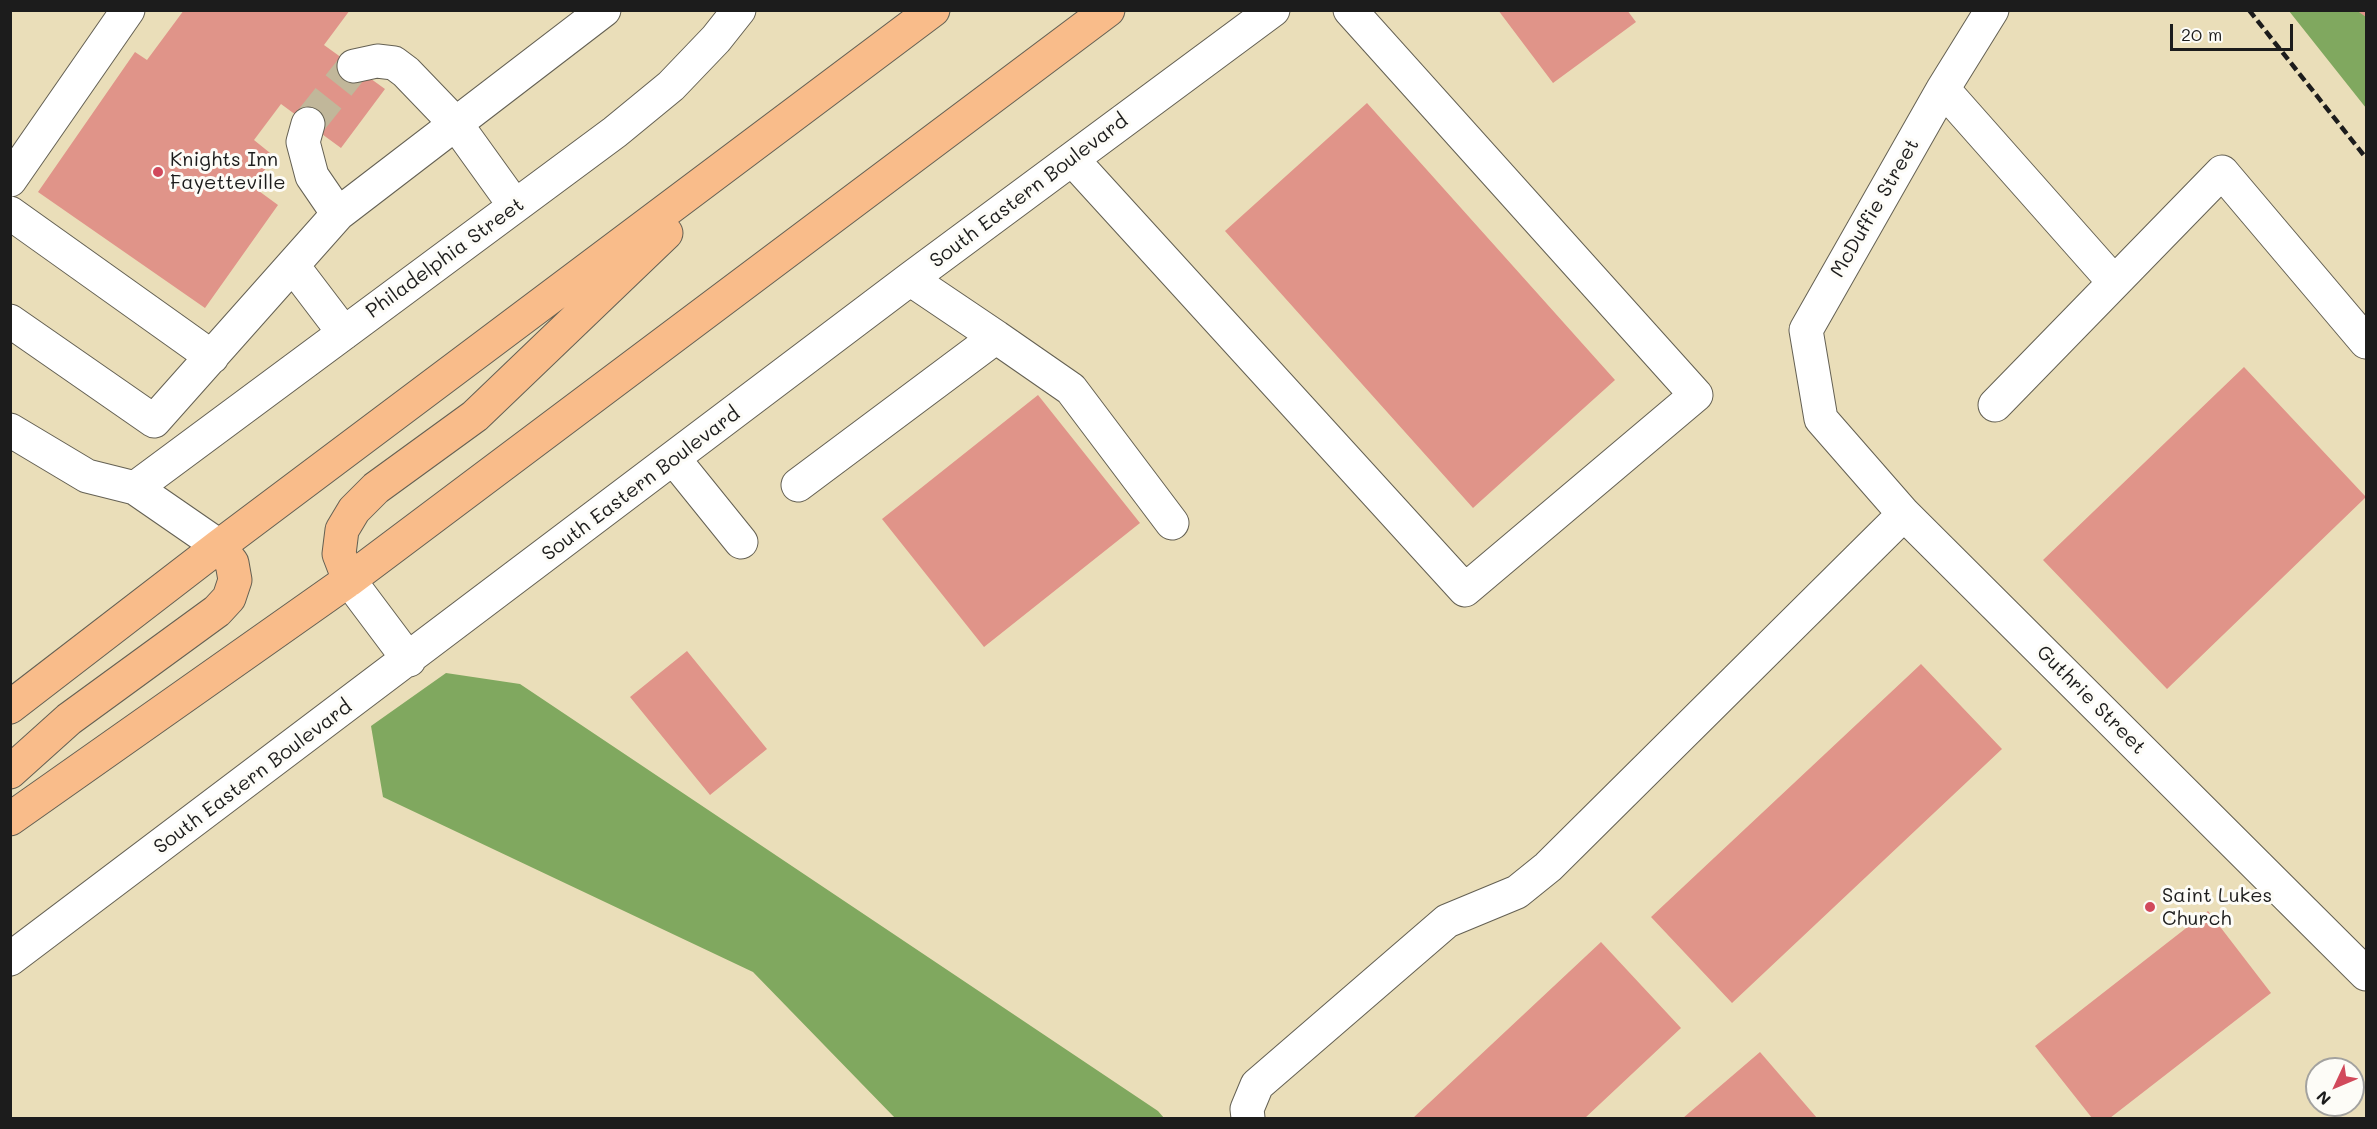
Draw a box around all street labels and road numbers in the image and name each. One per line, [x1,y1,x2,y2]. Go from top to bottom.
street label: South Eastern Boulevard [925,109,1133,273]
street label: McDuffie Street [1825,134,1925,282]
street label: Philadelphia Street [361,193,529,323]
street label: South Eastern Boulevard [537,402,745,566]
street label: Guthrie Street [2031,640,2151,760]
street label: South Eastern Boulevard [149,695,357,859]

